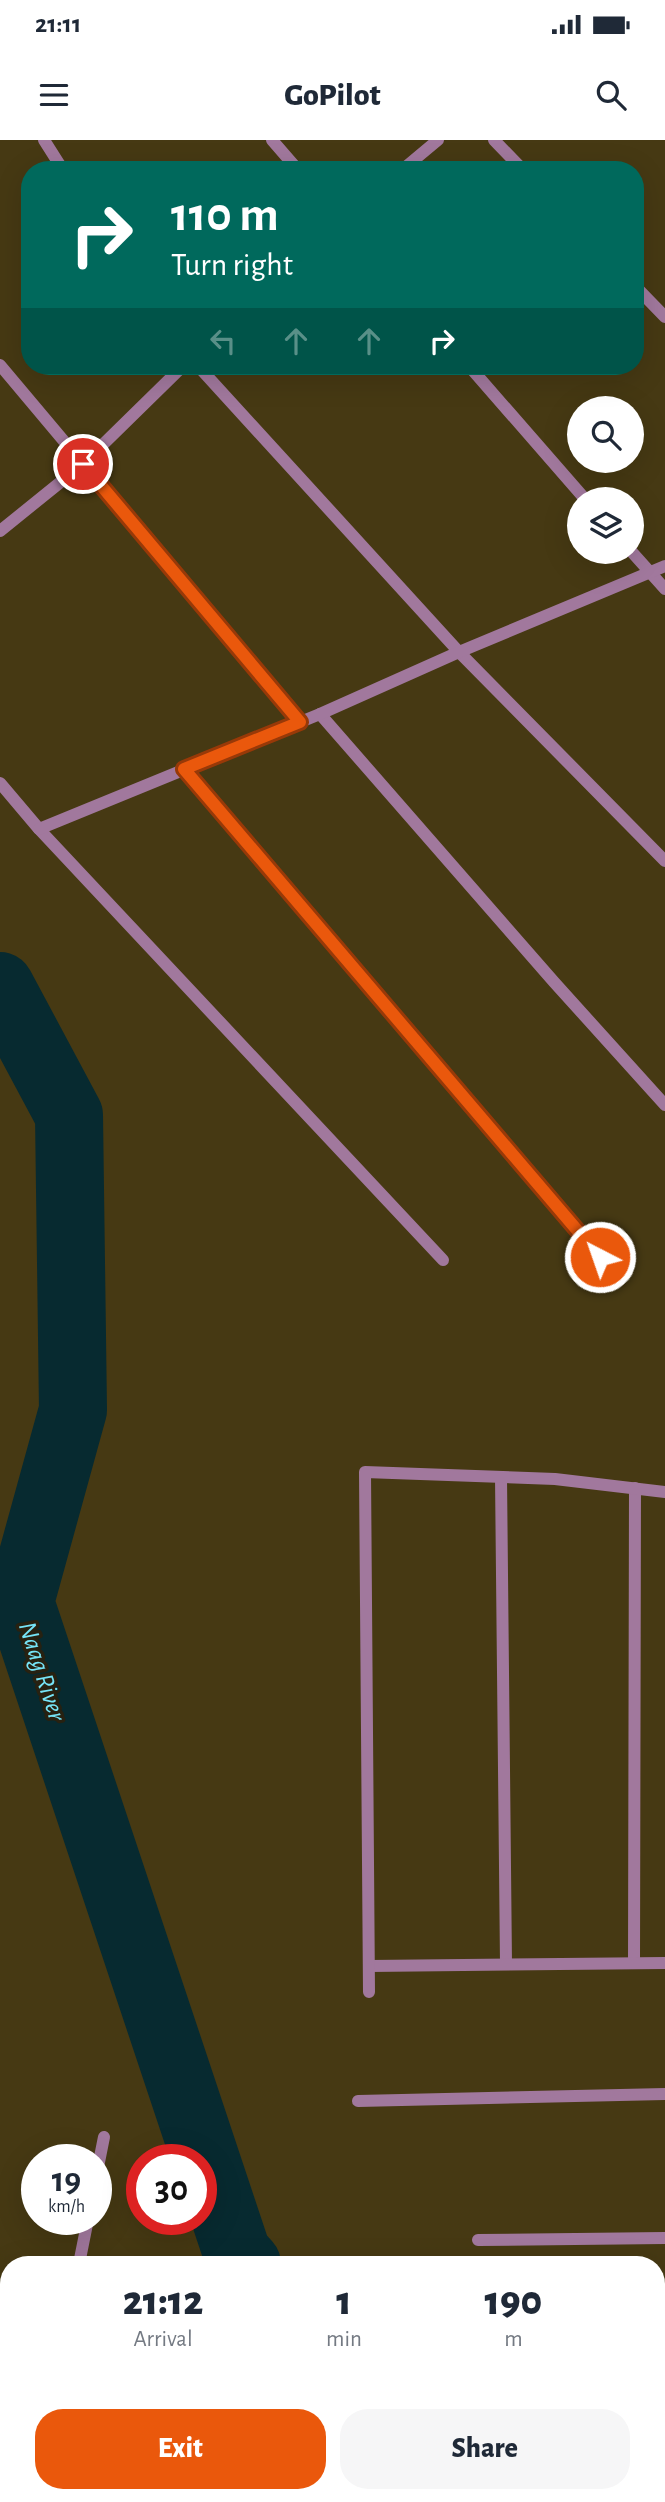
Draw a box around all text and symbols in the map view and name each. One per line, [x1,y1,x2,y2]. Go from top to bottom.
text: 21:11 [35,11,81,37]
icon: menu [35,76,73,114]
icon: search [592,76,630,114]
text: GoPilot [284,79,381,111]
icon: right [56,189,147,280]
text: 110 m [171,191,279,240]
text: Turn right [171,249,293,281]
icon: left [204,322,242,360]
icon: ahead [277,322,315,360]
icon: ahead [350,322,388,360]
icon: right [423,322,461,360]
map controls [567,396,644,564]
button: search [567,396,644,473]
pin [53,434,113,494]
icon: arrive [64,445,102,483]
button: layers [567,487,644,564]
position arrow [563,1220,637,1294]
water label: Naag River [14,1619,71,1726]
speed limit sign: 30 [126,2144,217,2235]
text: 19 [52,2163,81,2198]
text: km/h [48,2198,85,2216]
text: 21:12 [123,2280,203,2322]
text: 1 [336,2280,352,2322]
text: 190 [485,2280,542,2322]
text: Arrival [133,2328,193,2351]
text: min [326,2328,362,2351]
text: m [504,2328,523,2351]
button: Exit [35,2409,326,2489]
button: Share [340,2409,630,2489]

